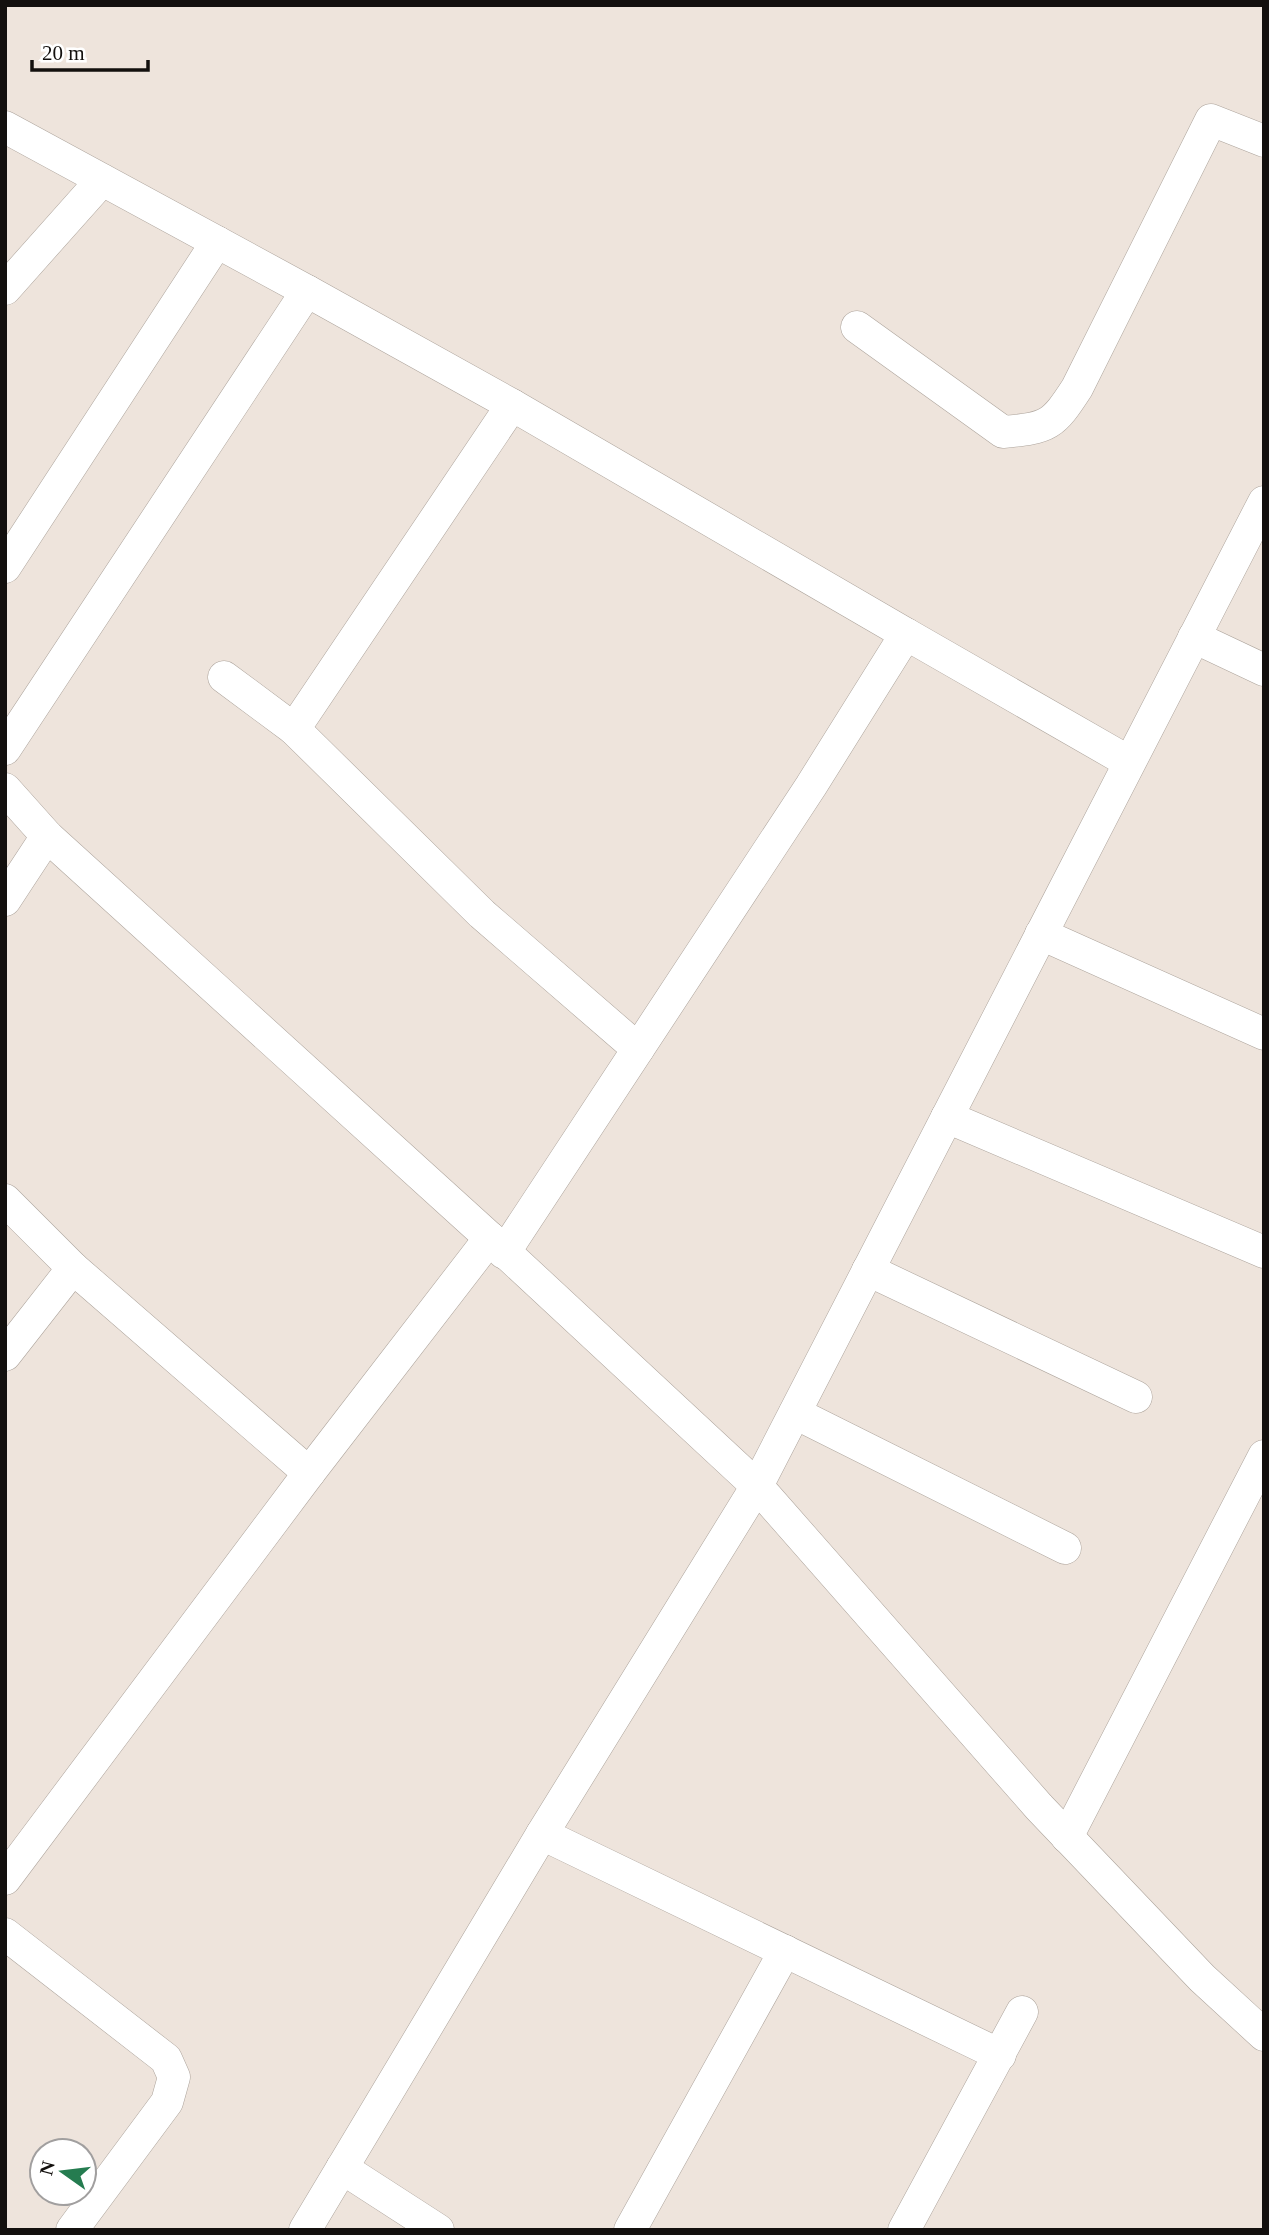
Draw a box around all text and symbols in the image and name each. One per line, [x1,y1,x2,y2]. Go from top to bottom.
scale bar [32,28,147,72]
text: 20 m [42,41,85,65]
north arrow [28,2137,98,2207]
text: N [35,2159,59,2177]

